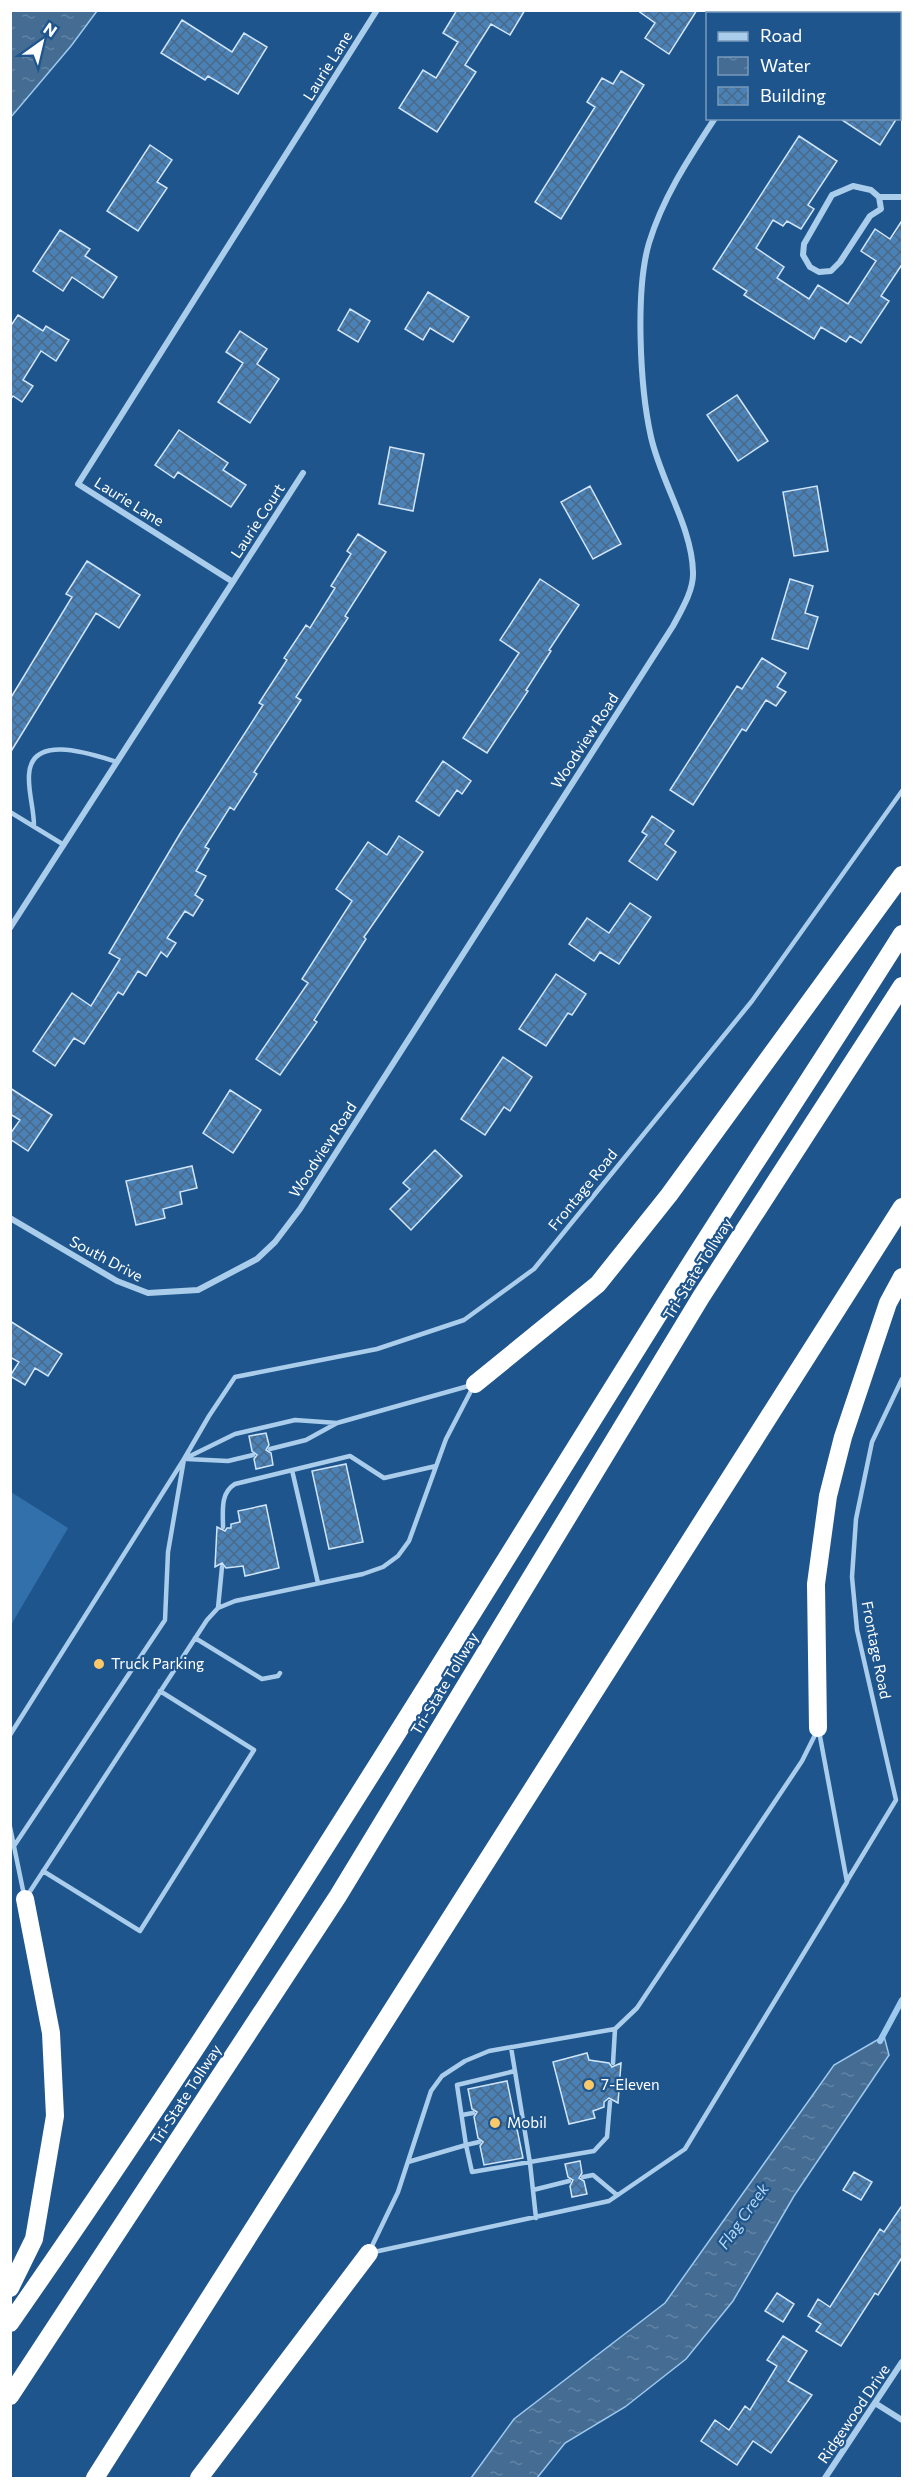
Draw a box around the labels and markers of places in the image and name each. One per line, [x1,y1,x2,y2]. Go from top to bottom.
place label: Truck Parking [111,1654,204,1672]
marker: Truck Parking [92,1657,106,1671]
place label: 7-Eleven [601,2075,660,2093]
marker: 7-Eleven [582,2078,596,2092]
place label: Mobil [507,2113,547,2131]
marker: Mobil [488,2116,502,2130]

